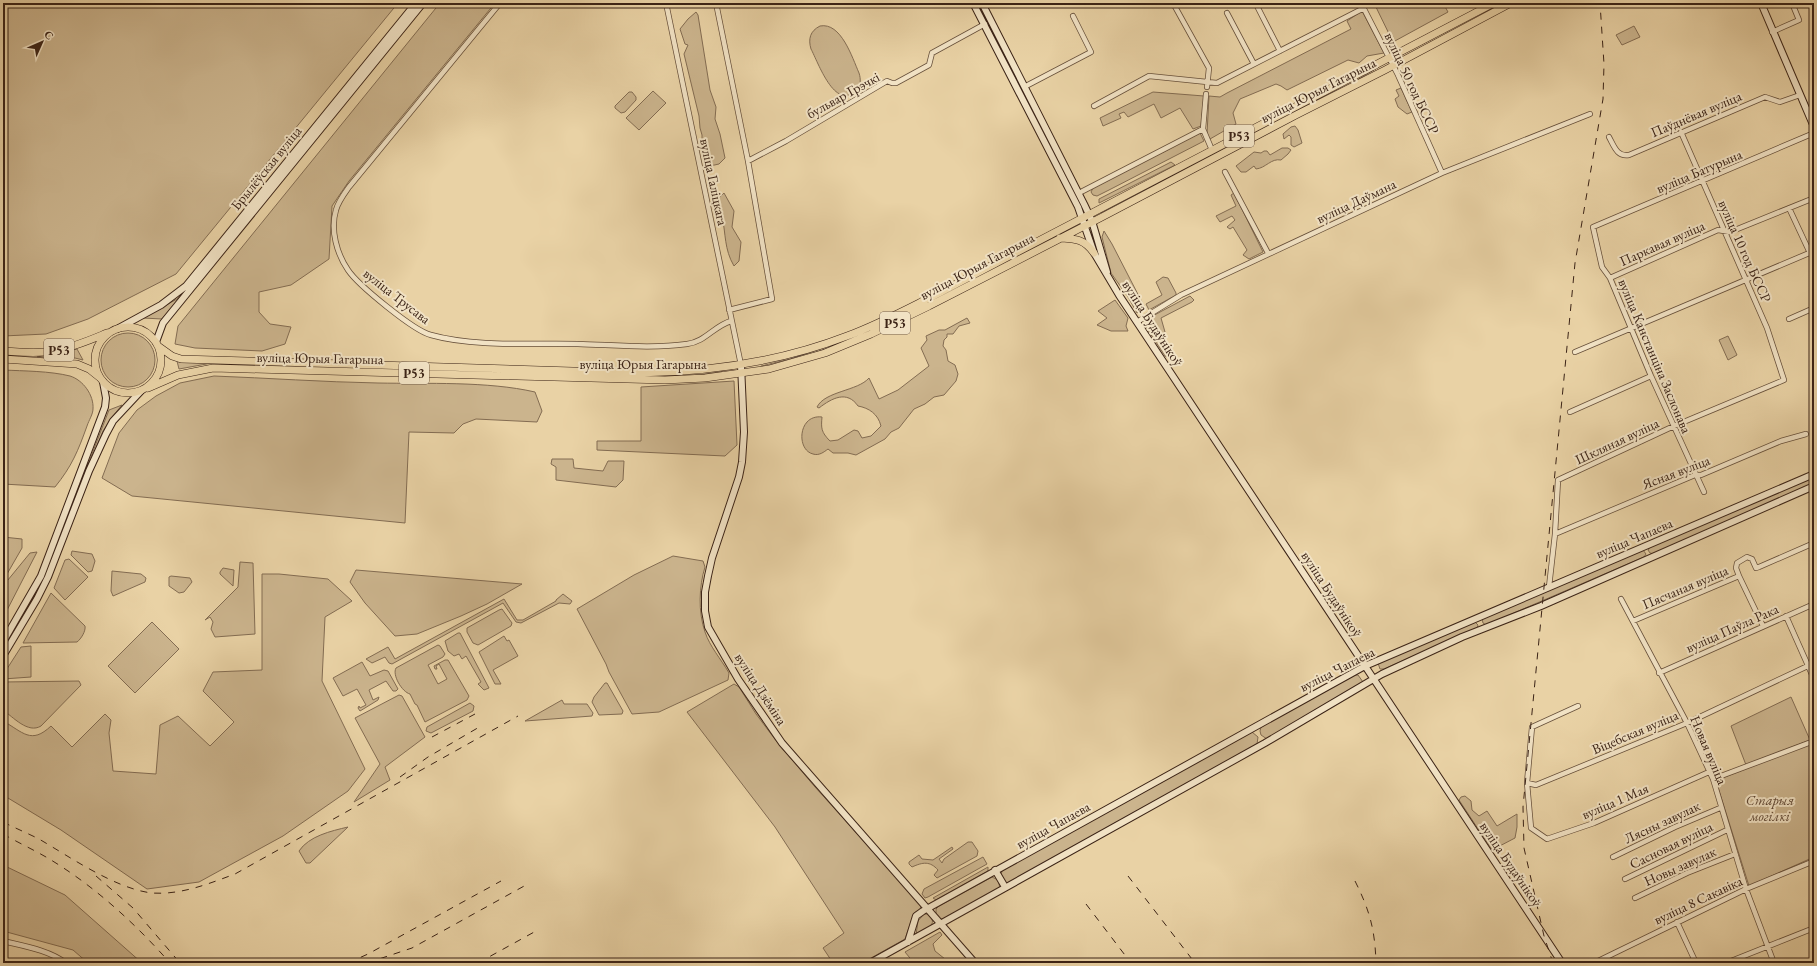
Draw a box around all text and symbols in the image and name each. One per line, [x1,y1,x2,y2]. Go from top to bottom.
north arrow [22,22,62,62]
text: С [41,27,57,43]
street label: вуліца 50 год БССР [1381,29,1444,137]
street label: вуліца Юрыя Гагарына [1257,53,1379,127]
street label: бульвар Грэчкі [803,67,883,122]
street label: Паўднёвая вуліца [1648,87,1745,141]
street label: Брылёўская вуліца [227,122,306,214]
road number: Р53 [1224,125,1254,147]
street label: вуліца Галіцкага [696,137,732,228]
street label: вуліца Батурына [1653,145,1745,197]
street label: вуліца Даўмана [1313,175,1399,227]
street label: вуліца 10 год БССР [1714,197,1776,305]
street label: Паркавая вуліца [1617,216,1708,270]
street label: вуліца Юрыя Гагарына [917,228,1038,304]
street label: вуліца Трусава [360,264,435,328]
street label: вуліца Канстанціна Заслонава [1614,276,1696,436]
street label: вуліца Будаўнікоў [1118,277,1188,370]
road number: Р53 [880,312,910,334]
road number: Р53 [44,339,74,361]
street label: вуліца Юрыя Гагарына [256,348,384,368]
street label: вуліца Юрыя Гагарына [579,355,707,373]
road number: Р53 [399,362,429,384]
street label: Шкляная вуліца [1572,414,1662,468]
street label: Ясная вуліца [1639,451,1713,494]
street label: вуліца Чапаева [1593,514,1676,562]
street label: вуліца Будаўнікоў [1297,548,1367,641]
street label: Пясчаная вуліца [1639,561,1731,613]
street label: вуліца Паўла Рака [1683,599,1782,657]
street label: вуліца Чапаева [1296,642,1378,696]
street label: вуліца Дзёміна [731,649,791,729]
street label: Віцебская вуліца [1589,706,1681,758]
street label: Новая вуліца [1686,713,1732,788]
street label: вуліца 1 Мая [1579,779,1651,823]
park label: Старыя могілкі [1746,791,1794,825]
street label: Лясны завулак [1621,796,1703,847]
street label: вуліца Чапаева [1013,797,1094,853]
street label: Сасновая вуліца [1626,817,1716,873]
street label: вуліца Будаўнікоў [1476,818,1547,911]
street label: Новы завулак [1641,842,1719,890]
street label: вуліца 8 Сакавіка [1651,871,1746,928]

